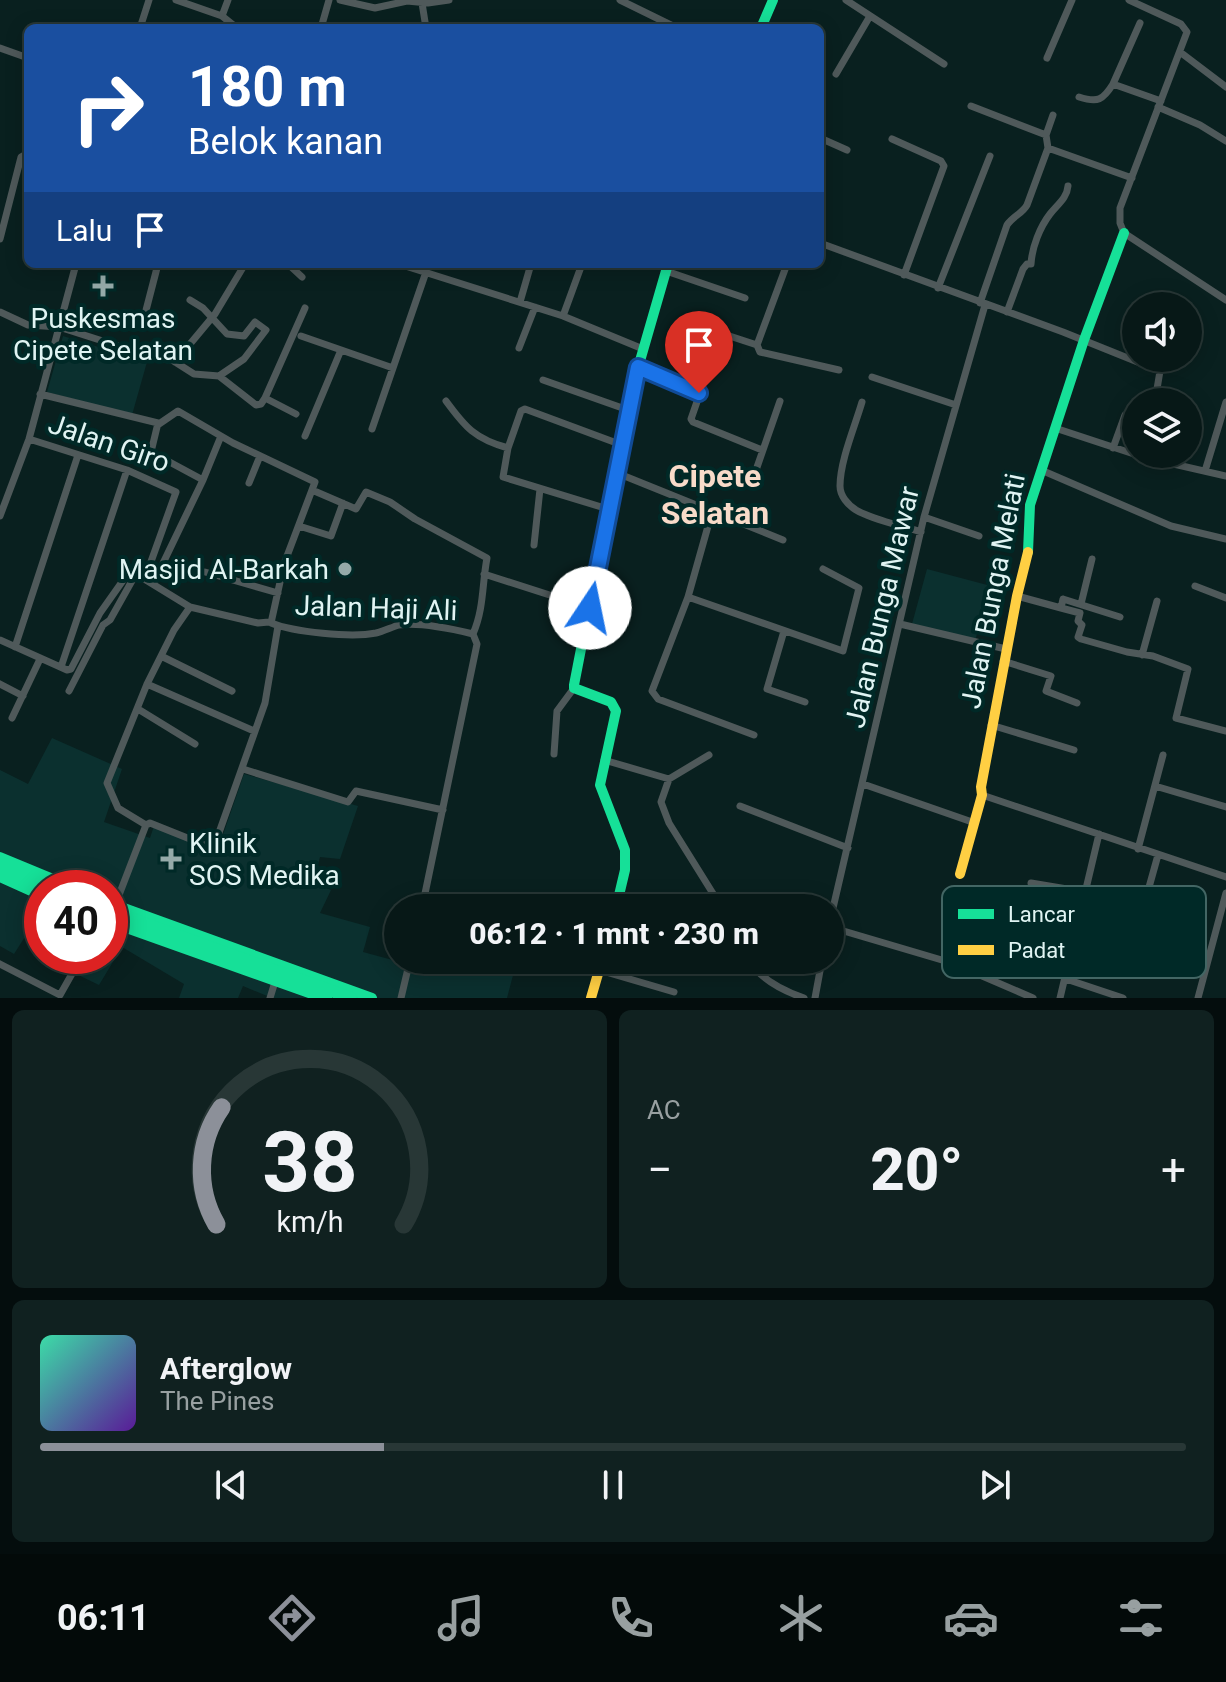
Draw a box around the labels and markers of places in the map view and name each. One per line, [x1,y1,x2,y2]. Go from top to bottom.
marker: Puskesmas Cipete Selatan [92,275,114,297]
place label: Puskesmas Cipete Selatan [13,302,193,367]
pin [665,311,733,393]
place label: Masjid Al-Barkah [119,553,329,586]
marker: Masjid Al-Barkah [336,560,354,578]
place label: Klinik SOS Medika [189,827,340,892]
marker: Klinik SOS Medika [160,848,182,870]

